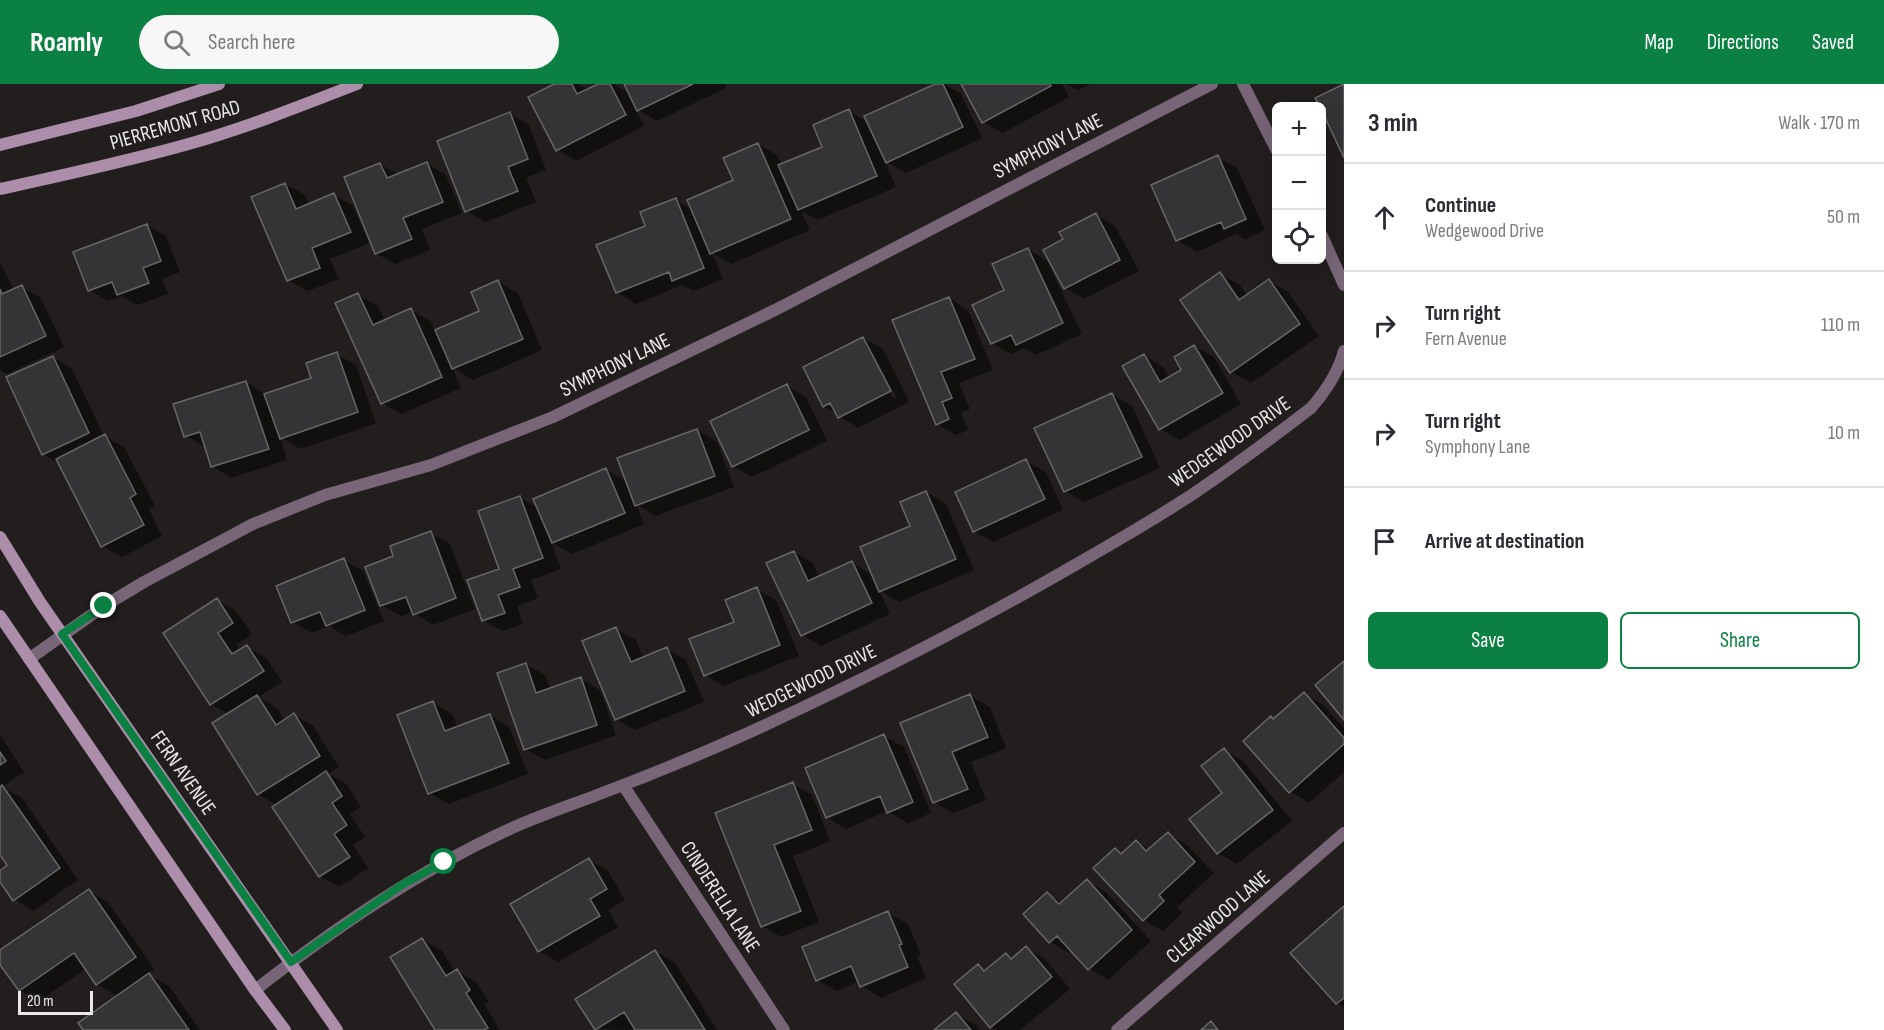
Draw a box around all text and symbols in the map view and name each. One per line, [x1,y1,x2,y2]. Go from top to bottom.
search box [139,15,559,69]
text: Roamly [30,26,103,59]
icon: search [160,26,193,59]
text: Search here [208,29,295,56]
text: Map [1644,30,1674,55]
text: Directions [1707,30,1779,55]
text: Saved [1812,30,1854,55]
street label: PIERREMONT ROAD [107,94,243,156]
map controls [1272,102,1326,264]
button: + [1272,102,1326,156]
street label: SYMPHONY LANE [989,108,1107,184]
text: 3 min [1368,108,1418,139]
text: Walk · 170 m [1778,111,1860,135]
button: − [1272,156,1326,210]
text: Continue [1425,192,1496,219]
icon: ahead [1368,201,1401,234]
text: 50 m [1827,205,1860,229]
button: locate [1272,210,1326,264]
text: Wedgewood Drive [1425,219,1544,243]
text: Turn right [1425,300,1501,327]
icon: right [1368,309,1401,342]
text: 110 m [1821,313,1860,337]
text: Fern Avenue [1425,327,1507,351]
street label: SYMPHONY LANE [556,328,674,402]
street label: WEDGEWOOD DRIVE [1165,391,1295,493]
text: Turn right [1425,408,1501,435]
icon: right [1368,417,1401,450]
text: 10 m [1828,421,1860,445]
text: Symphony Lane [1425,435,1530,459]
icon: arrive [1368,525,1401,558]
text: Arrive at destination [1425,528,1584,555]
route end [90,592,116,618]
button: Save [1368,612,1608,669]
button: Share [1620,612,1860,669]
street label: WEDGEWOOD DRIVE [742,639,880,723]
street label: FERN AVENUE [145,726,221,820]
street label: CINDERELLA LANE [675,837,765,957]
route start [430,848,456,874]
street label: CLEARWOOD LANE [1161,865,1275,969]
scale bar [18,988,93,1016]
text: 20 m [27,992,54,1011]

